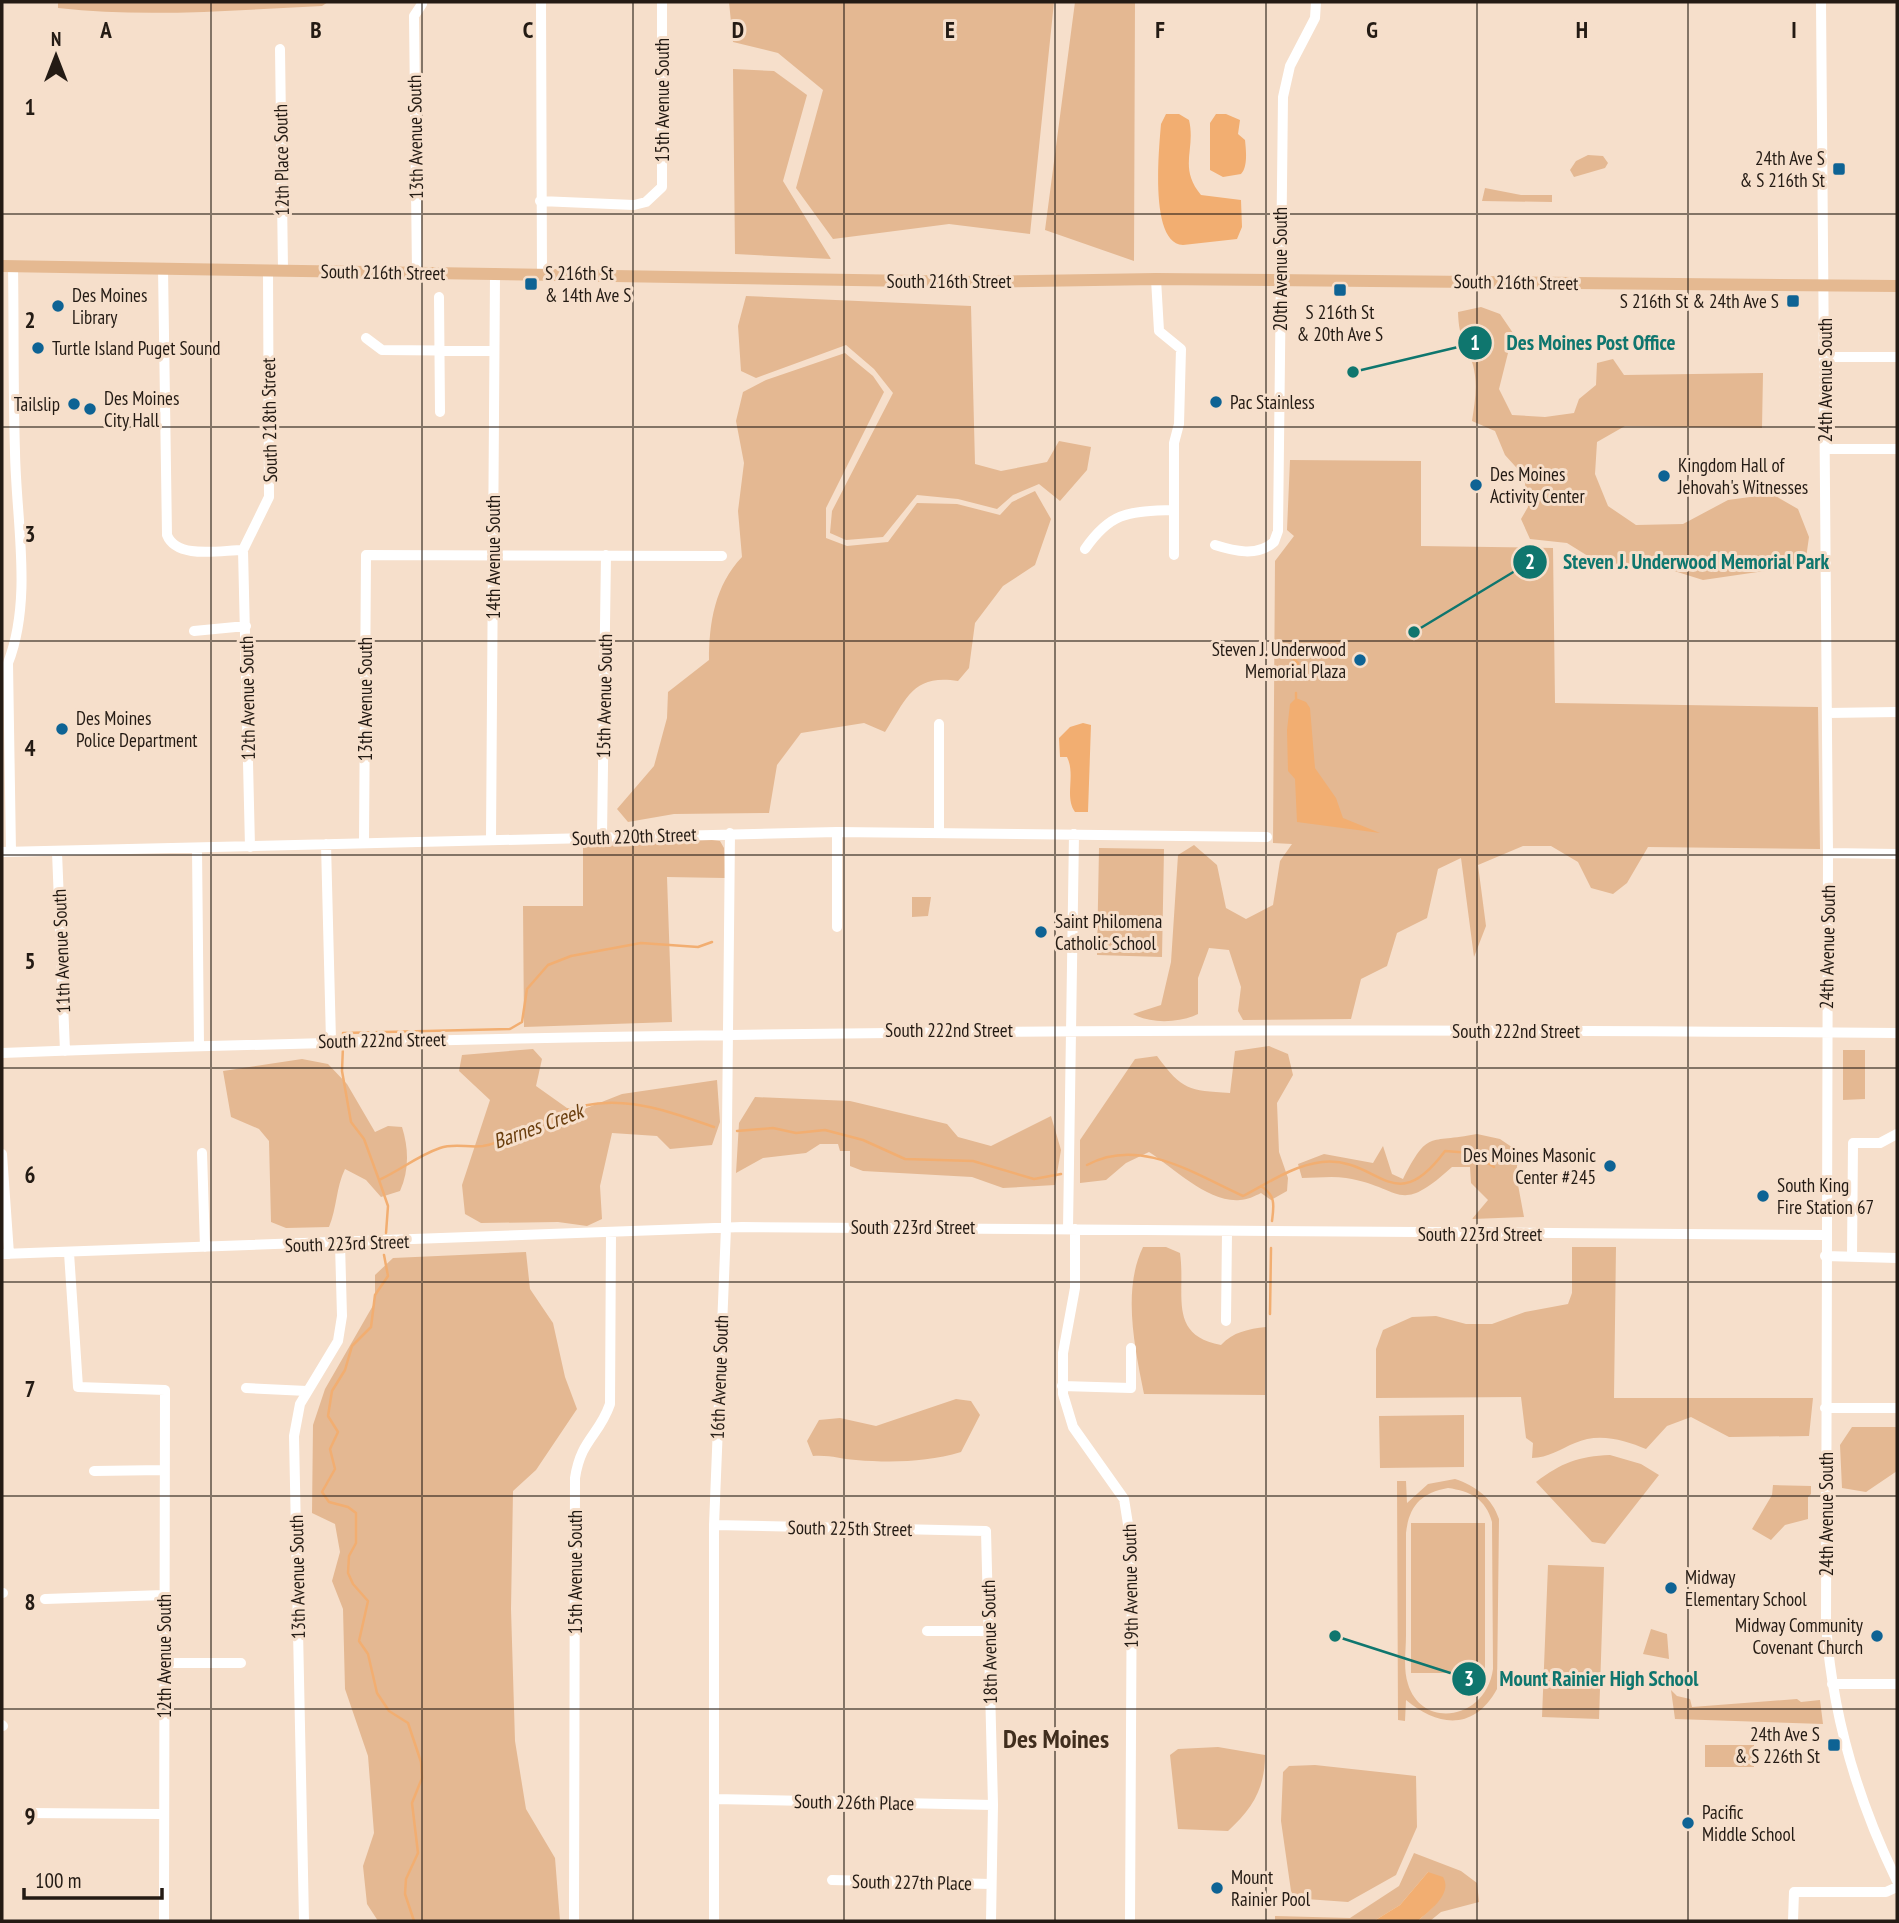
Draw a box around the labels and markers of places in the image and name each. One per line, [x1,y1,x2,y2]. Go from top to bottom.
place label: 24th Ave S & S 216th St [1740,146,1826,192]
marker: 24th Ave S & S 216th St [1831,161,1847,177]
place label: S 216th St & 14th Ave S [545,261,631,307]
marker: S 216th St & 14th Ave S [523,276,539,292]
marker: S 216th St & 20th Ave S [1332,282,1348,298]
place label: Des Moines Library [72,283,147,329]
place label: S 216th St & 24th Ave S [1620,289,1779,313]
marker: S 216th St & 24th Ave S [1785,293,1801,309]
marker: Des Moines Library [50,298,66,314]
place label: S 216th St & 20th Ave S [1297,300,1383,346]
callout: Des Moines Post Office [1458,322,1690,364]
place label: Turtle Island Puget Sound [52,336,221,360]
marker: Turtle Island Puget Sound [30,340,46,356]
place label: Des Moines City Hall [104,386,179,432]
place label: Pac Stainless [1230,390,1315,414]
place label: Tailslip [14,392,60,416]
marker: Pac Stainless [1208,394,1224,410]
marker: Tailslip [66,396,82,412]
marker: Des Moines City Hall [82,401,98,417]
place label: Kingdom Hall of Jehovah's Witnesses [1677,453,1808,499]
place label: Des Moines Activity Center [1490,462,1585,508]
marker: Kingdom Hall of Jehovah's Witnesses [1656,468,1672,484]
marker: Des Moines Activity Center [1468,477,1484,493]
callout: Steven J. Underwood Memorial Park [1513,541,1843,583]
place label: Steven J. Underwood Memorial Plaza [1212,637,1346,683]
marker: Steven J. Underwood Memorial Plaza [1352,652,1368,668]
place label: Des Moines Police Department [76,706,198,752]
marker: Des Moines Police Department [54,721,70,737]
place label: Saint Philomena Catholic School [1055,909,1162,955]
marker: Saint Philomena Catholic School [1033,924,1049,940]
place label: Des Moines Masonic Center #245 [1463,1143,1596,1189]
marker: Des Moines Masonic Center #245 [1602,1158,1618,1174]
place label: South King Fire Station 67 [1777,1173,1874,1219]
marker: South King Fire Station 67 [1755,1188,1771,1204]
place label: Midway Elementary School [1685,1565,1807,1611]
marker: Midway Elementary School [1663,1580,1679,1596]
place label: Midway Community Covenant Church [1735,1613,1864,1659]
marker: Midway Community Covenant Church [1869,1628,1885,1644]
callout: Mount Rainier High School [1451,1658,1713,1700]
place label: 24th Ave S & S 226th St [1735,1722,1821,1768]
marker: 24th Ave S & S 226th St [1826,1737,1842,1753]
place label: Pacific Middle School [1702,1800,1796,1846]
marker: Pacific Middle School [1680,1815,1696,1831]
place label: Mount Rainier Pool [1231,1865,1311,1911]
marker: Mount Rainier Pool [1209,1880,1225,1896]

